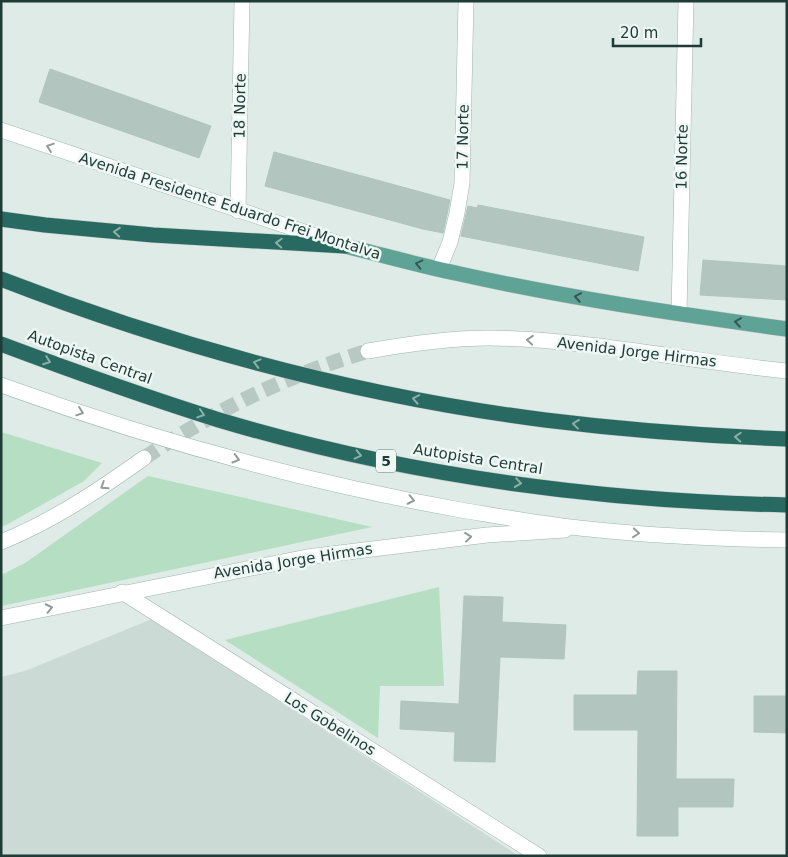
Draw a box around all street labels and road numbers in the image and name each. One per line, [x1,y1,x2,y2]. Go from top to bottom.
street label: 18 Norte [230,73,250,139]
street label: 17 Norte [453,104,473,170]
street label: 16 Norte [672,124,692,190]
street label: Avenida Presidente Eduardo Frei Montalva [77,149,383,263]
street label: Autopista Central [25,326,155,388]
street label: Avenida Jorge Hirmas [556,333,718,371]
street label: Autopista Central [412,440,544,478]
road number: 5 [376,450,396,472]
street label: Avenida Jorge Hirmas [212,540,374,582]
street label: Los Gobelinos [281,689,379,759]

